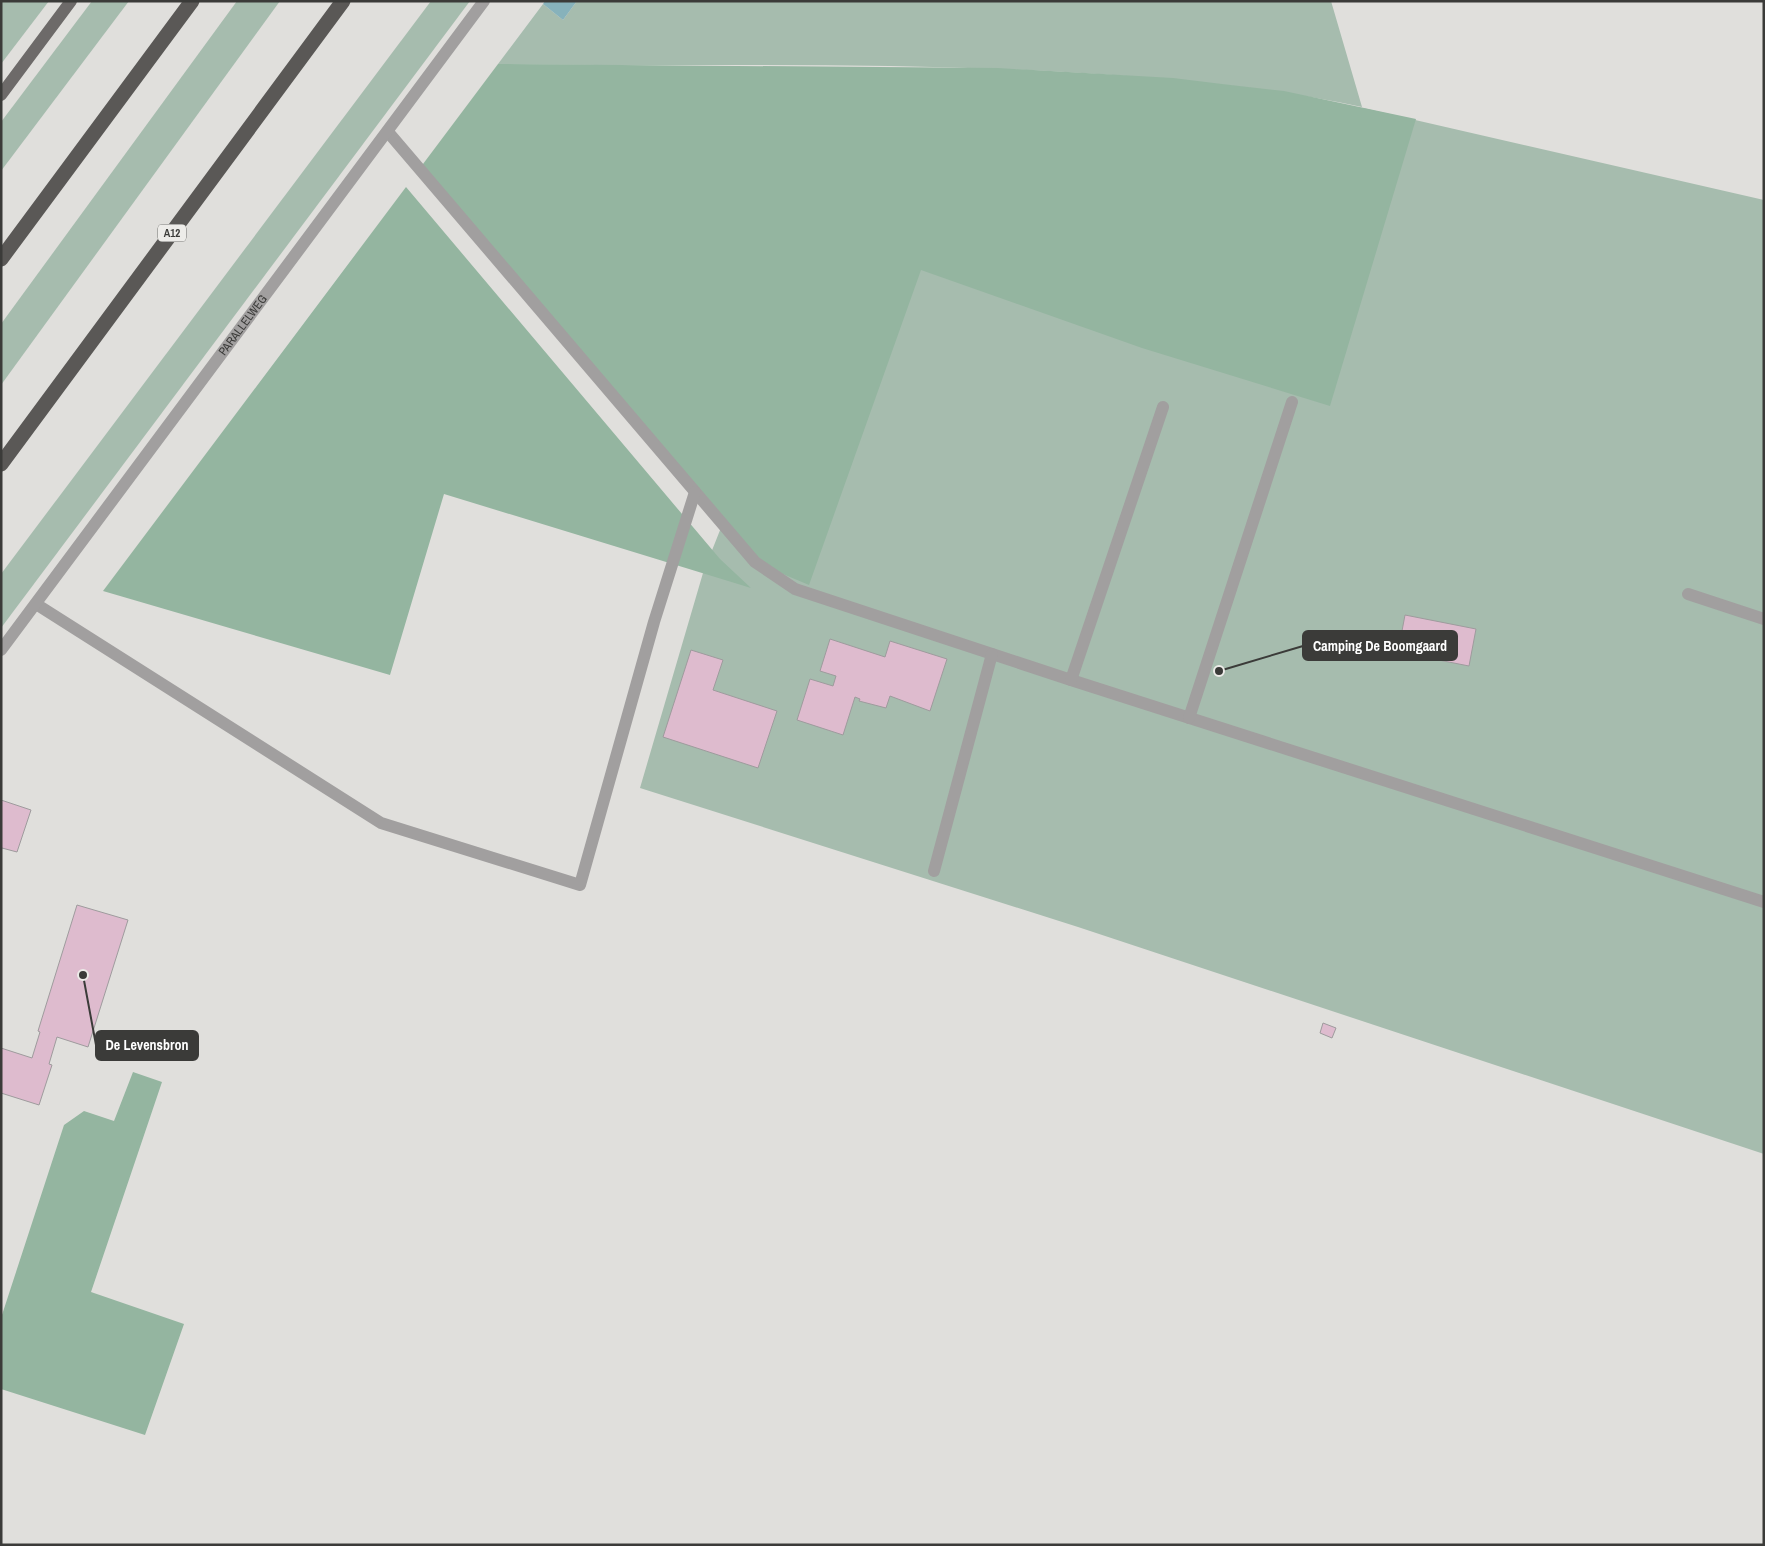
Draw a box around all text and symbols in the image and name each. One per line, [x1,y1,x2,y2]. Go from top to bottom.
road number: A12 [158,224,186,242]
street label: PARALLELWEG [215,291,271,359]
callout: Camping De Boomgaard [1303,631,1457,660]
text: Camping De Boomgaard [1313,637,1447,655]
callout: De Levensbron [96,1031,198,1060]
text: De Levensbron [106,1036,188,1054]

